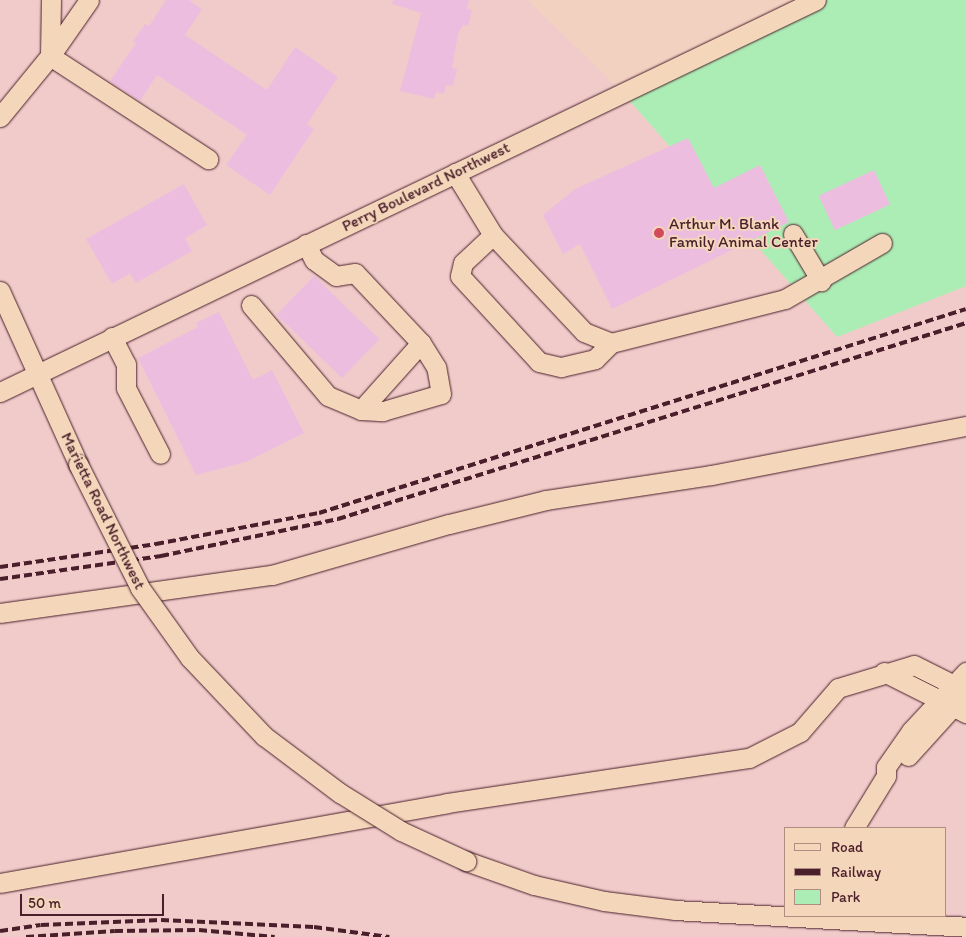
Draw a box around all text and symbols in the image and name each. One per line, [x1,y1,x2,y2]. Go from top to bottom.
street label: Perry Boulevard Northwest [338,138,514,236]
place label: Arthur M. Blank Family Animal Center [669,214,817,252]
marker: Arthur M. Blank Family Animal Center [653,227,665,239]
street label: Marietta Road Northwest [57,430,149,592]
legend [784,827,946,917]
text: Road [831,838,863,856]
text: Railway [831,863,881,881]
scale bar [22,884,166,916]
text: Park [831,888,861,906]
text: 50 m [28,894,61,912]

